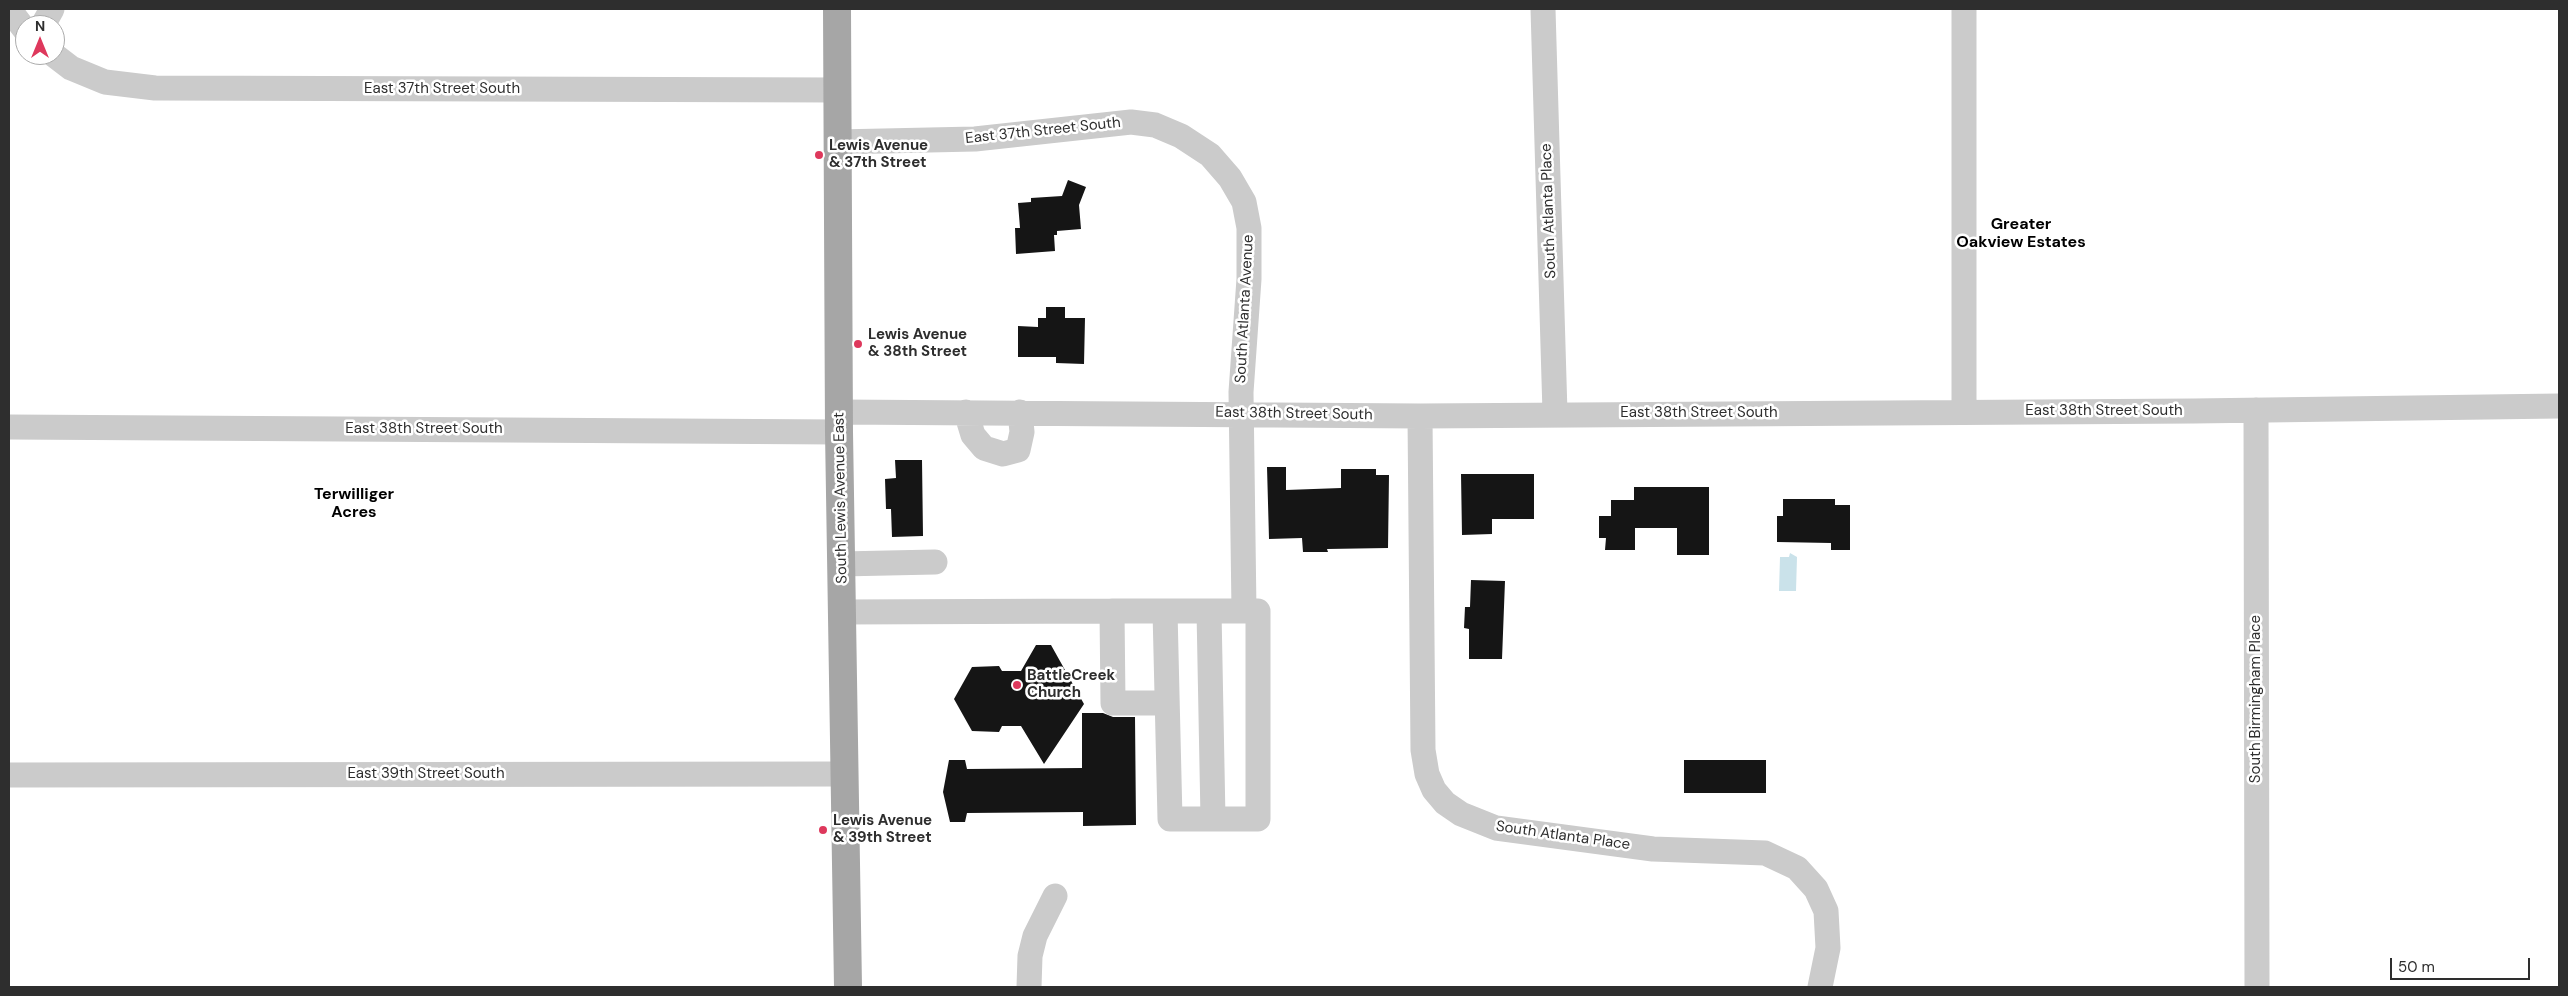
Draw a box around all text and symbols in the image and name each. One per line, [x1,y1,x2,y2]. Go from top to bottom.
north arrow [15,15,65,65]
text: N [35,17,45,35]
street label: East 37th Street South [364,80,520,98]
street label: East 37th Street South [964,114,1122,148]
place label: Lewis Avenue & 37th Street [829,137,928,172]
street label: South Atlanta Place [1538,143,1560,279]
marker: Lewis Avenue & 37th Street [813,149,825,161]
district label: Greater Oakview Estates [1956,215,2086,253]
street label: South Atlanta Avenue [1232,234,1258,384]
place label: Lewis Avenue & 38th Street [868,326,967,361]
marker: Lewis Avenue & 38th Street [852,338,864,350]
street label: East 38th Street South [2025,402,2183,420]
street label: East 38th Street South [1215,404,1373,424]
street label: East 38th Street South [1620,404,1778,422]
street label: South Lewis Avenue East [831,412,851,584]
street label: East 38th Street South [345,420,503,438]
district label: Terwilliger Acres [314,485,394,523]
street label: South Birmingham Place [2247,615,2265,783]
place label: BattleCreek Church [1027,667,1115,702]
marker: BattleCreek Church [1011,679,1023,691]
street label: East 39th Street South [347,765,505,783]
place label: Lewis Avenue & 39th Street [833,812,932,847]
street label: South Atlanta Place [1495,818,1631,854]
marker: Lewis Avenue & 39th Street [817,824,829,836]
scale bar [2393,948,2533,980]
text: 50 m [2398,957,2435,977]

